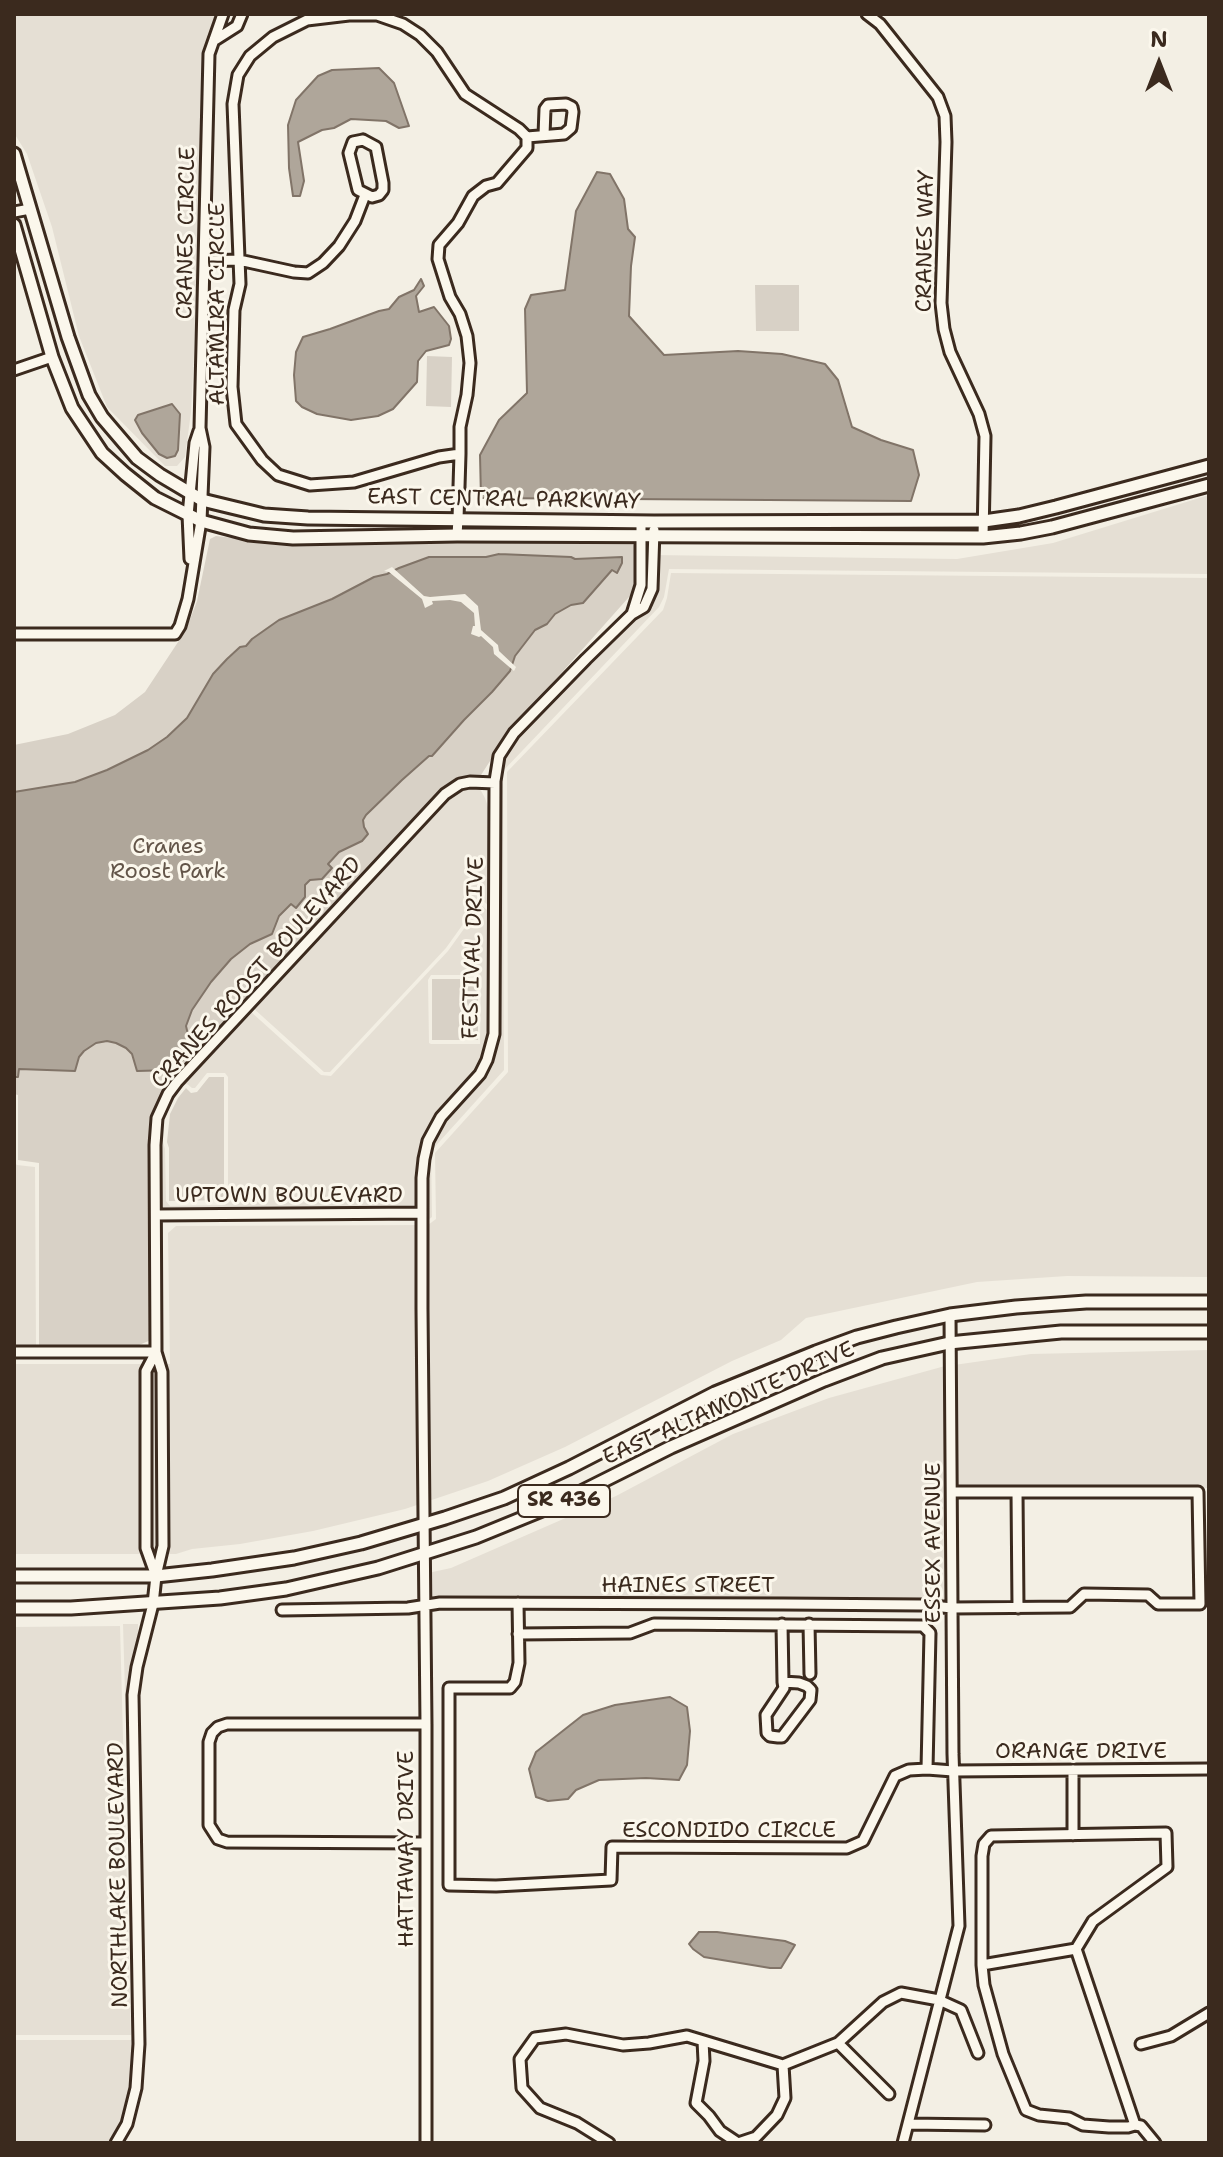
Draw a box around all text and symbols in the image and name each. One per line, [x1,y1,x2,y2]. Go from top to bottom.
north arrow [1119,24,1199,104]
text: N [1150,25,1168,54]
street label: CRANES CIRCLE [172,146,202,320]
street label: CRANES WAY [912,169,940,313]
street label: ALTAMIRA CIRCLE [205,202,231,406]
street label: EAST CENTRAL PARKWAY [367,484,641,516]
park label: Cranes Roost Park [110,834,226,886]
street label: CRANES ROOST BOULEVARD [146,852,368,1094]
street label: FESTIVAL DRIVE [458,856,490,1040]
street label: UPTOWN BOULEVARD [175,1183,403,1209]
street label: EAST ALTAMONTE DRIVE [599,1336,859,1472]
street label: ESSEX AVENUE [921,1462,947,1624]
road number: SR 436 [518,1485,610,1517]
street label: HAINES STREET [601,1573,775,1599]
street label: ORANGE DRIVE [995,1739,1167,1765]
street label: NORTHLAKE BOULEVARD [103,1742,135,2008]
street label: HATTAWAY DRIVE [394,1750,420,1948]
street label: ESCONDIDO CIRCLE [622,1818,836,1844]

